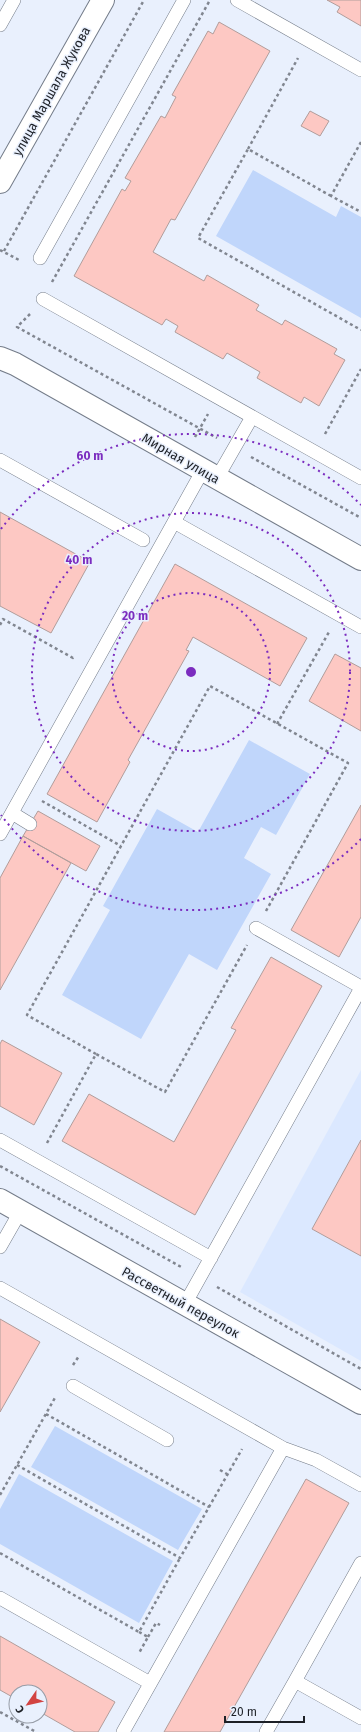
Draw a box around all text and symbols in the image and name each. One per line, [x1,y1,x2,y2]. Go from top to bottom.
street label: улица Маршала Жукова [10,24,93,158]
street label: Мирная улица [139,430,222,487]
text: 60 m [77,449,103,463]
text: 40 m [66,553,92,567]
text: 20 m [122,609,148,623]
centre of rings [184,665,198,679]
street label: Рассветный переулок [119,1264,242,1341]
north arrow [8,1684,48,1724]
scale bar [225,1698,304,1724]
text: С [13,1702,27,1716]
text: 20 m [231,1705,257,1719]

